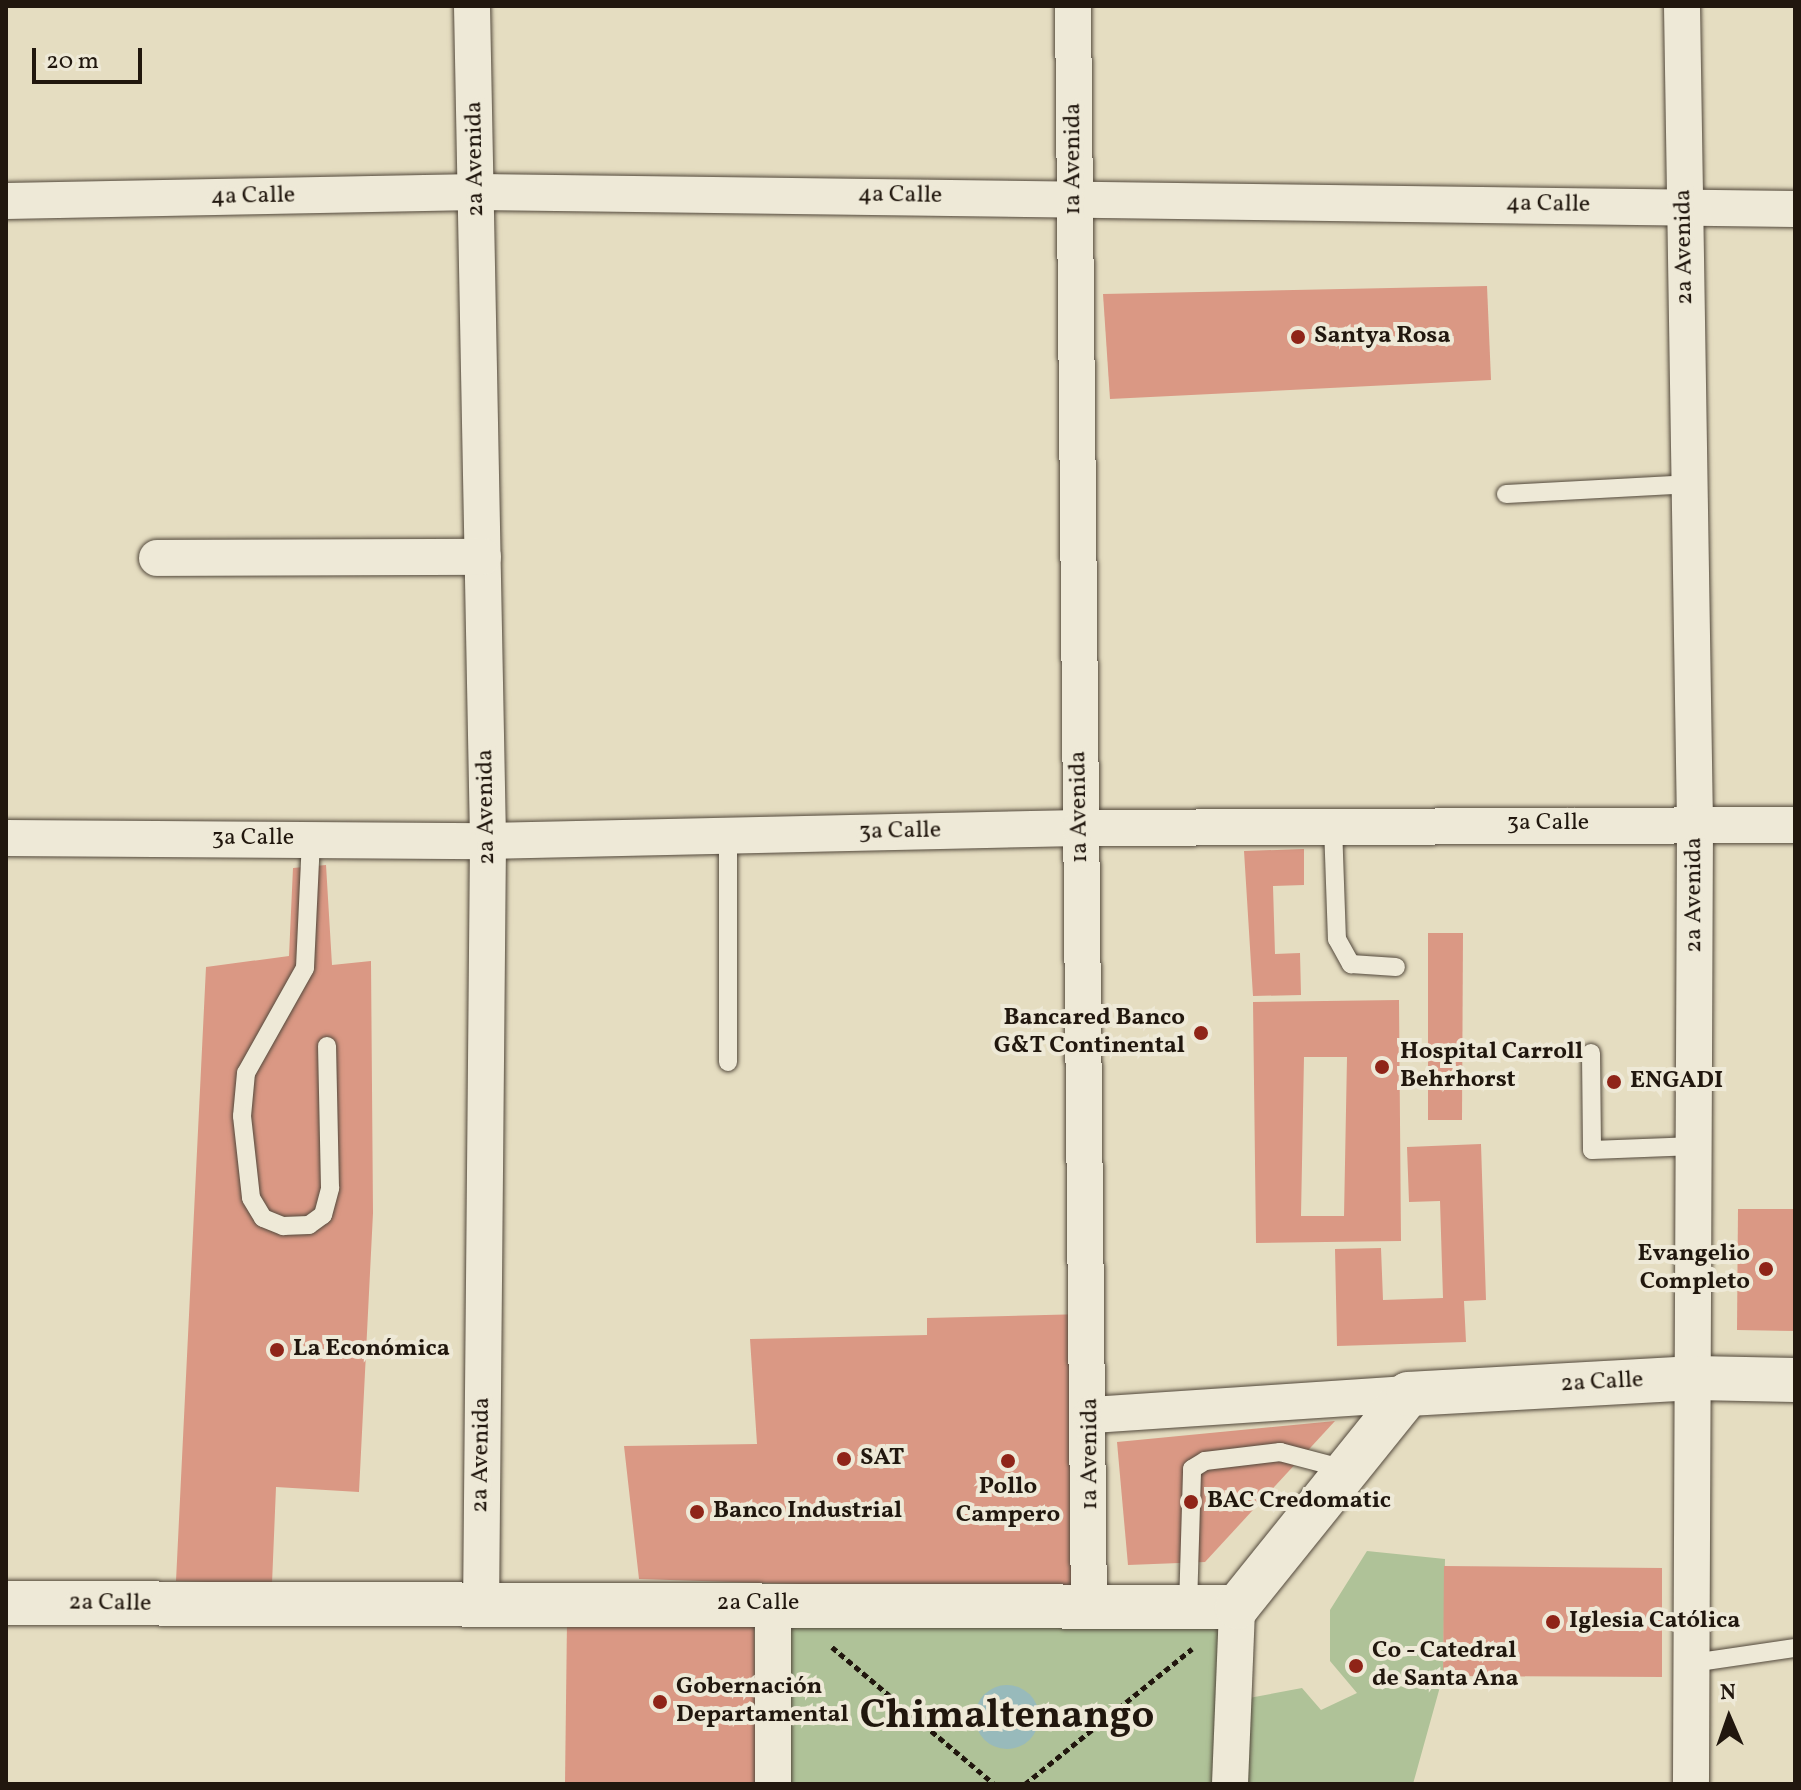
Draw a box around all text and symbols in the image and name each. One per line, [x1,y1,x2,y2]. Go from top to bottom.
scale bar [36,32,146,82]
text: 20 m [46,45,99,79]
street label: 2a Avenida [461,101,491,217]
street label: 1a Avenida [1060,103,1088,215]
street label: 4a Calle [858,181,942,211]
street label: 4a Calle [211,182,295,212]
street label: 2a Avenida [1670,189,1700,305]
street label: 4a Calle [1506,190,1590,220]
place label: Santya Rosa [1314,323,1451,351]
marker: Santya Rosa [1289,328,1307,346]
street label: 2a Avenida [472,749,502,865]
street label: 1a Avenida [1065,751,1095,863]
street label: 3a Calle [1507,810,1589,838]
street label: 3a Calle [859,817,941,847]
street label: 3a Calle [212,825,294,853]
street label: 2a Avenida [1681,837,1709,953]
place label: Bancared Banco G&T Continental [993,1005,1185,1061]
marker: Bancared Banco G&T Continental [1192,1024,1210,1042]
place label: Hospital Carroll Behrhorst [1400,1039,1583,1095]
marker: Hospital Carroll Behrhorst [1371,1056,1393,1078]
place label: ENGADI [1630,1068,1723,1096]
marker: ENGADI [1605,1073,1623,1091]
place label: Evangelio Completo [1638,1241,1750,1297]
marker: Evangelio Completo [1757,1260,1775,1278]
place label: La Económica [293,1336,450,1364]
marker: La Económica [268,1341,286,1359]
street label: 2a Calle [1560,1366,1644,1400]
street label: 2a Avenida [467,1397,497,1513]
street label: 1a Avenida [1077,1398,1105,1510]
place label: SAT [860,1445,904,1473]
marker: SAT [835,1450,853,1468]
marker: Pollo Campero [999,1452,1017,1470]
place label: Pollo Campero [956,1474,1060,1530]
place label: BAC Credomatic [1207,1488,1391,1516]
marker: BAC Credomatic [1182,1493,1200,1511]
place label: Banco Industrial [713,1498,902,1526]
marker: Banco Industrial [688,1503,706,1521]
street label: 2a Calle [68,1589,152,1619]
street label: 2a Calle [717,1590,799,1618]
place label: Iglesia Católica [1569,1608,1740,1636]
marker: Iglesia Católica [1544,1613,1562,1631]
place label: Co - Catedral de Santa Ana [1372,1638,1519,1694]
marker: Co - Catedral de Santa Ana [1347,1657,1365,1675]
place label: Gobernación Departamental [676,1674,849,1730]
north arrow [1689,1678,1769,1758]
text: N [1720,1678,1737,1709]
marker: Gobernación Departamental [651,1693,669,1711]
district label: Chimaltenango [860,1693,1154,1741]

